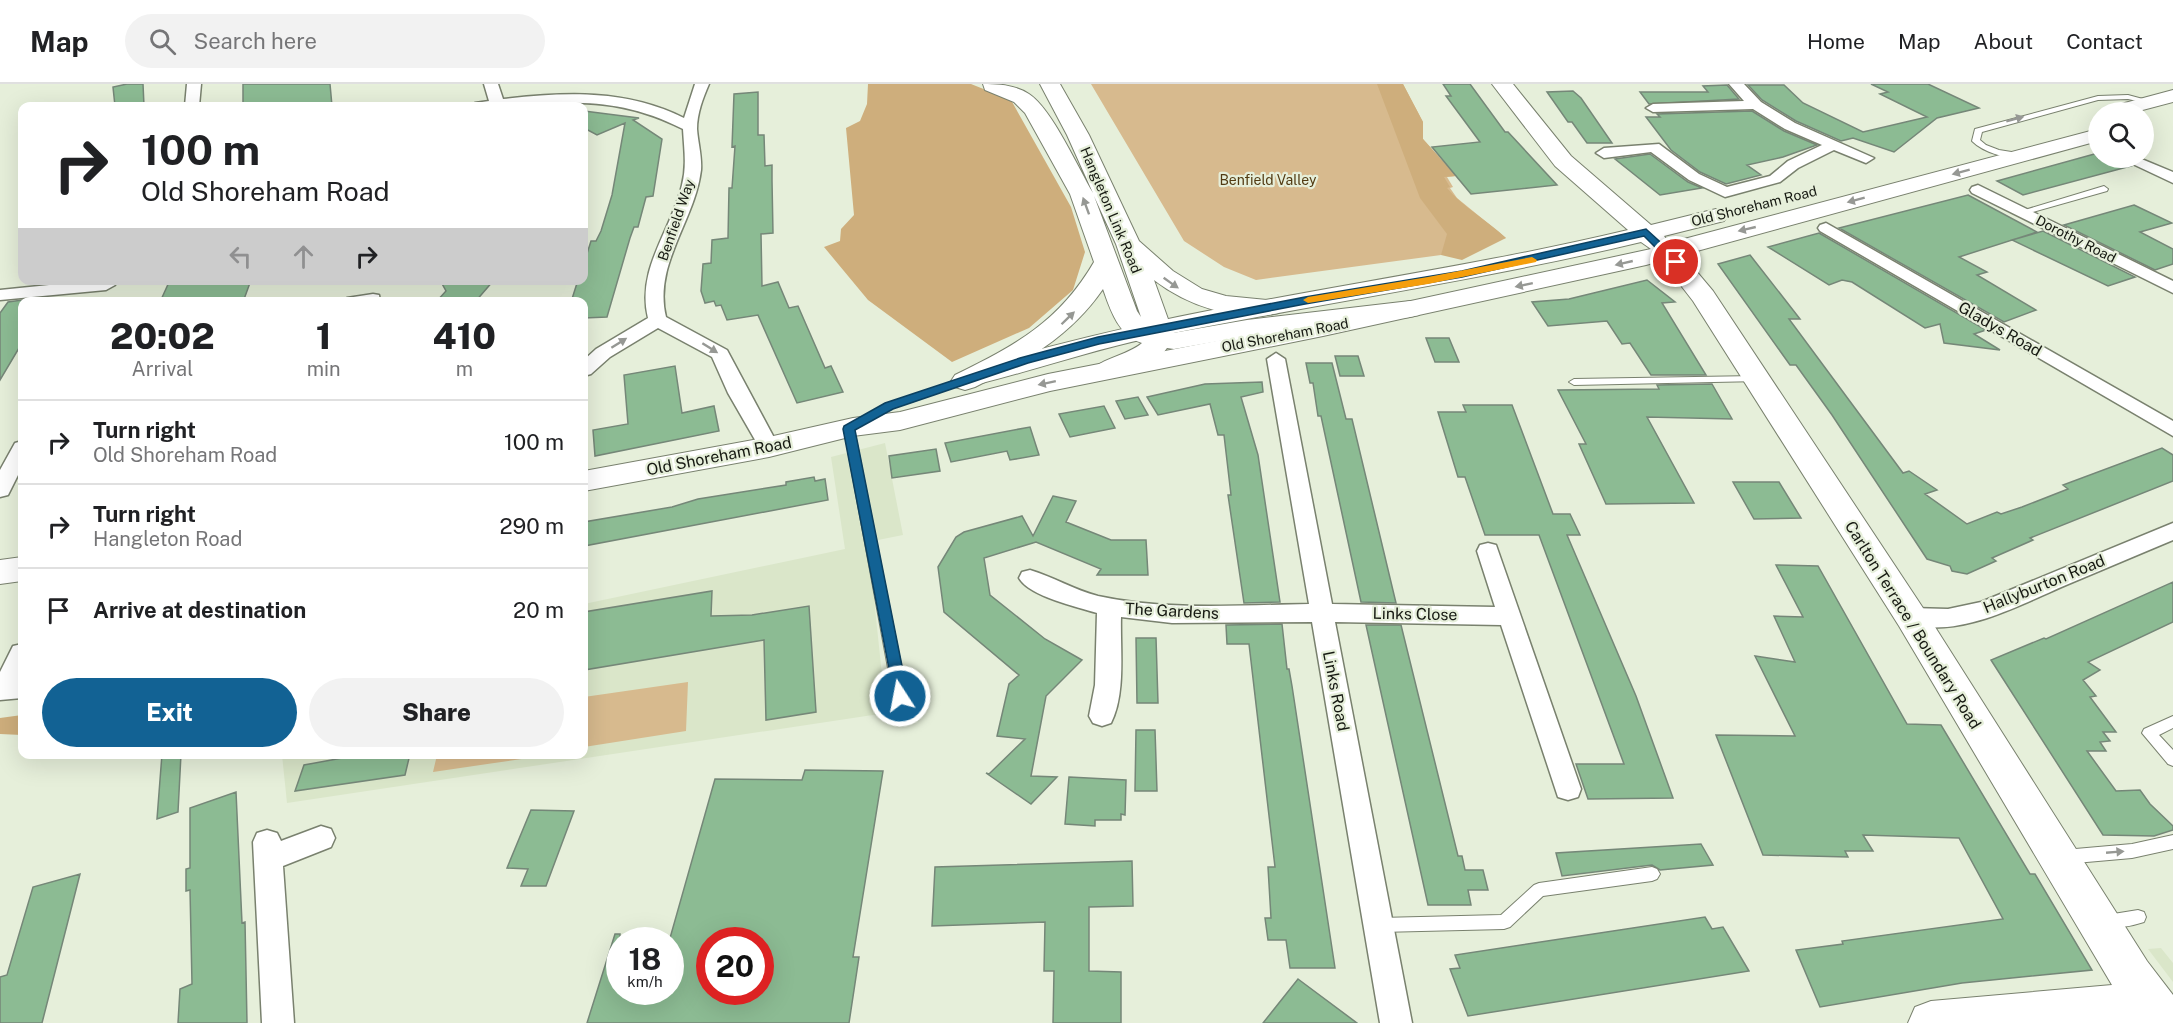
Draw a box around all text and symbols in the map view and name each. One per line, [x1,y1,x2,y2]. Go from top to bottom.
search box [125,14,545,68]
text: Map [30,25,89,58]
icon: search [146,25,179,58]
text: Search here [194,28,317,54]
text: Home [1807,29,1865,54]
text: Map [1898,29,1941,54]
text: About [1974,29,2033,54]
text: Contact [2066,29,2143,54]
map controls [2088,102,2154,168]
button: search [2088,102,2154,168]
one-way arrow [2006,114,2024,123]
text: 100 m [141,125,260,174]
icon: right [42,126,120,204]
street label: Hangleton Link Road [1077,145,1145,275]
one-way arrow [1952,168,1970,177]
park label: Benfield Valley [1219,172,1317,188]
text: Old Shoreham Road [141,175,390,207]
street label: Benfield Way [655,177,698,263]
street label: Old Shoreham Road [1690,183,1818,229]
one-way arrow [1847,196,1865,206]
one-way arrow [1081,197,1091,215]
street label: Dorothy Road [2033,212,2119,266]
one-way arrow [1738,225,1756,235]
pin [1650,236,1701,287]
icon: left [224,240,257,273]
icon: ahead [287,240,320,273]
icon: right [350,240,383,273]
icon: arrive [1659,245,1692,278]
one-way arrow [1614,259,1633,268]
one-way arrow [1163,277,1179,289]
one-way arrow [1514,281,1533,291]
street label: Gladys Road [1955,297,2045,361]
one-way arrow [1061,311,1076,325]
text: 20:02 [110,315,215,357]
text: 1 [316,315,332,357]
text: 410 [433,315,496,357]
street label: Old Shoreham Road [1220,315,1350,355]
one-way arrow [611,337,627,348]
one-way arrow [702,342,718,353]
text: Arrival [131,357,193,381]
text: min [307,357,341,381]
text: m [456,357,473,381]
one-way arrow [1038,379,1057,388]
text: Turn right [93,417,196,443]
icon: right [42,426,75,459]
text: 100 m [504,429,564,455]
street label: Old Shoreham Road [645,433,793,479]
text: Old Shoreham Road [93,443,277,467]
text: Turn right [93,501,196,527]
icon: right [42,510,75,543]
text: 290 m [499,513,564,539]
street label: Carlton Terrace / Boundary Road [1841,518,1985,732]
text: Hangleton Road [93,527,242,551]
street label: Hallyburton Road [1980,551,2108,617]
icon: arrive [42,594,75,627]
text: Arrive at destination [93,597,306,623]
text: 20 m [513,597,564,623]
street label: The Gardens [1125,599,1219,623]
street label: Links Close [1372,604,1458,624]
street label: Links Road [1319,649,1353,733]
position arrow [868,664,932,728]
button: Exit [42,678,297,747]
button: Share [309,678,564,747]
one-way arrow [2105,847,2124,857]
speed limit sign: 20 [696,927,774,1005]
text: 18 [629,941,661,977]
text: km/h [627,973,663,990]

